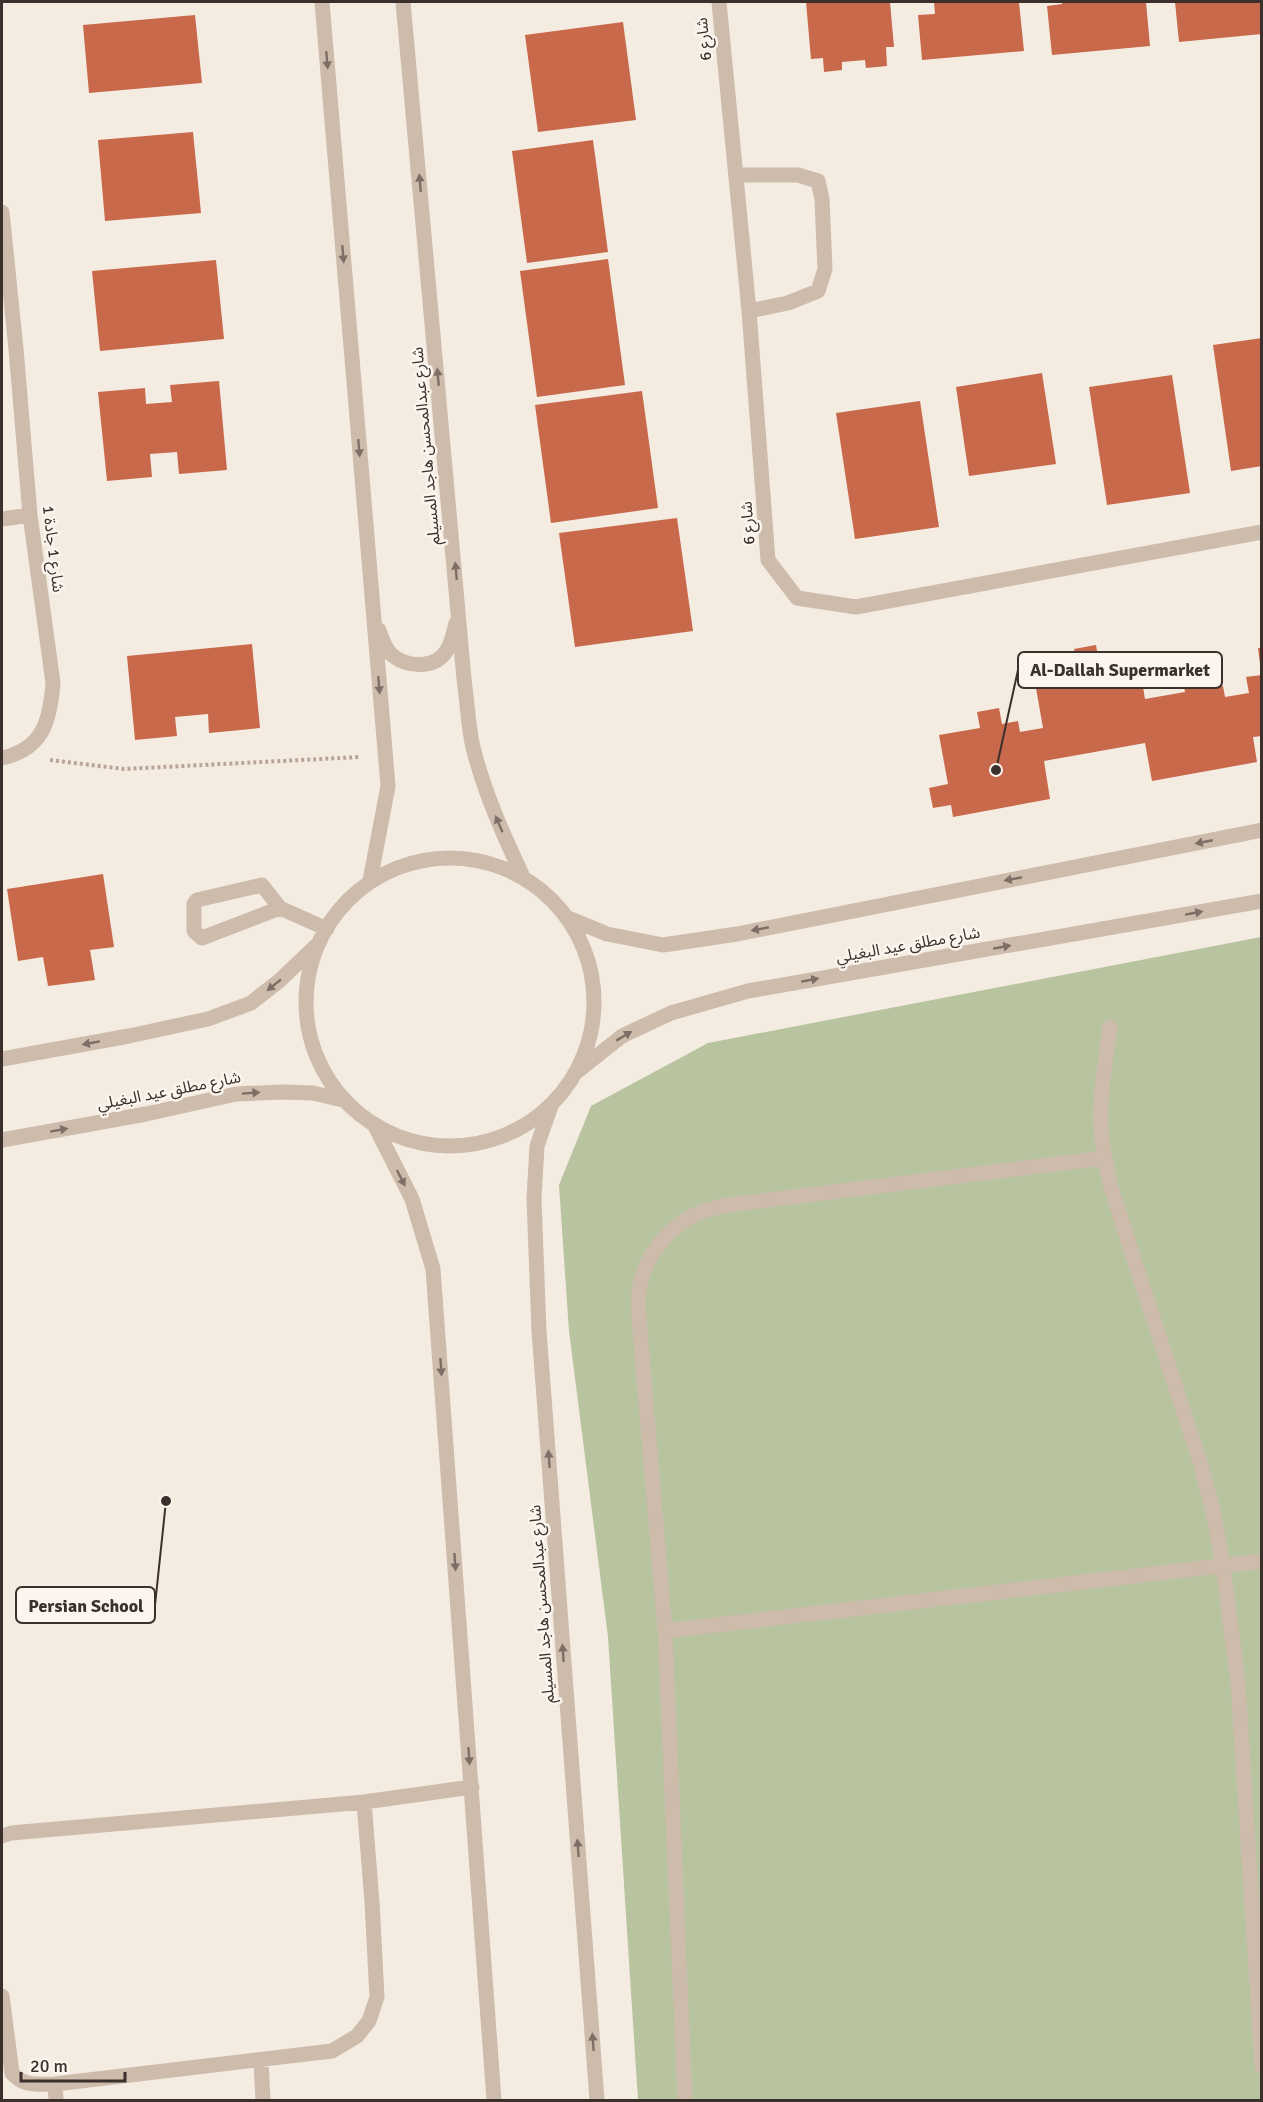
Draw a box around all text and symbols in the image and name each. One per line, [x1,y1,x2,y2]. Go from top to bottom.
street label: شارع 6 [692,16,718,62]
one-way arrow [322,50,332,69]
one-way arrow [415,173,425,192]
one-way arrow [338,245,348,264]
street label: شارع عبدالمحسن هاجد المسيلم [407,346,447,546]
one-way arrow [433,368,443,387]
one-way arrow [354,439,364,458]
street label: شارع 6 [737,501,761,545]
street label: شارع 1 جادة 1 [36,504,68,594]
one-way arrow [451,562,460,581]
callout: Al-Dallah Supermarket [1018,652,1222,688]
text: Al-Dallah Supermarket [1030,659,1210,681]
one-way arrow [374,675,384,694]
one-way arrow [494,815,503,833]
one-way arrow [1194,838,1213,847]
one-way arrow [1003,875,1022,884]
one-way arrow [1185,908,1204,917]
street label: شارع مطلق عيد البغيلي [834,922,982,970]
one-way arrow [750,925,769,934]
one-way arrow [993,942,1012,951]
one-way arrow [800,975,819,984]
one-way arrow [266,978,282,991]
one-way arrow [616,1030,632,1041]
one-way arrow [81,1039,100,1048]
street label: شارع مطلق عيد البغيلي [95,1067,243,1117]
one-way arrow [241,1089,260,1098]
one-way arrow [50,1125,69,1134]
one-way arrow [396,1170,406,1187]
one-way arrow [436,1358,446,1377]
one-way arrow [544,1449,553,1468]
street label: شارع عبدالمحسن هاجد المسيلم [525,1504,561,1704]
one-way arrow [450,1552,460,1571]
callout: Persian School [16,1587,155,1623]
text: Persian School [28,1595,144,1617]
one-way arrow [559,1644,568,1663]
one-way arrow [465,1747,474,1766]
one-way arrow [573,1838,583,1857]
one-way arrow [588,2033,597,2052]
scale bar [21,2045,124,2083]
text: 20 m [30,2055,68,2077]

